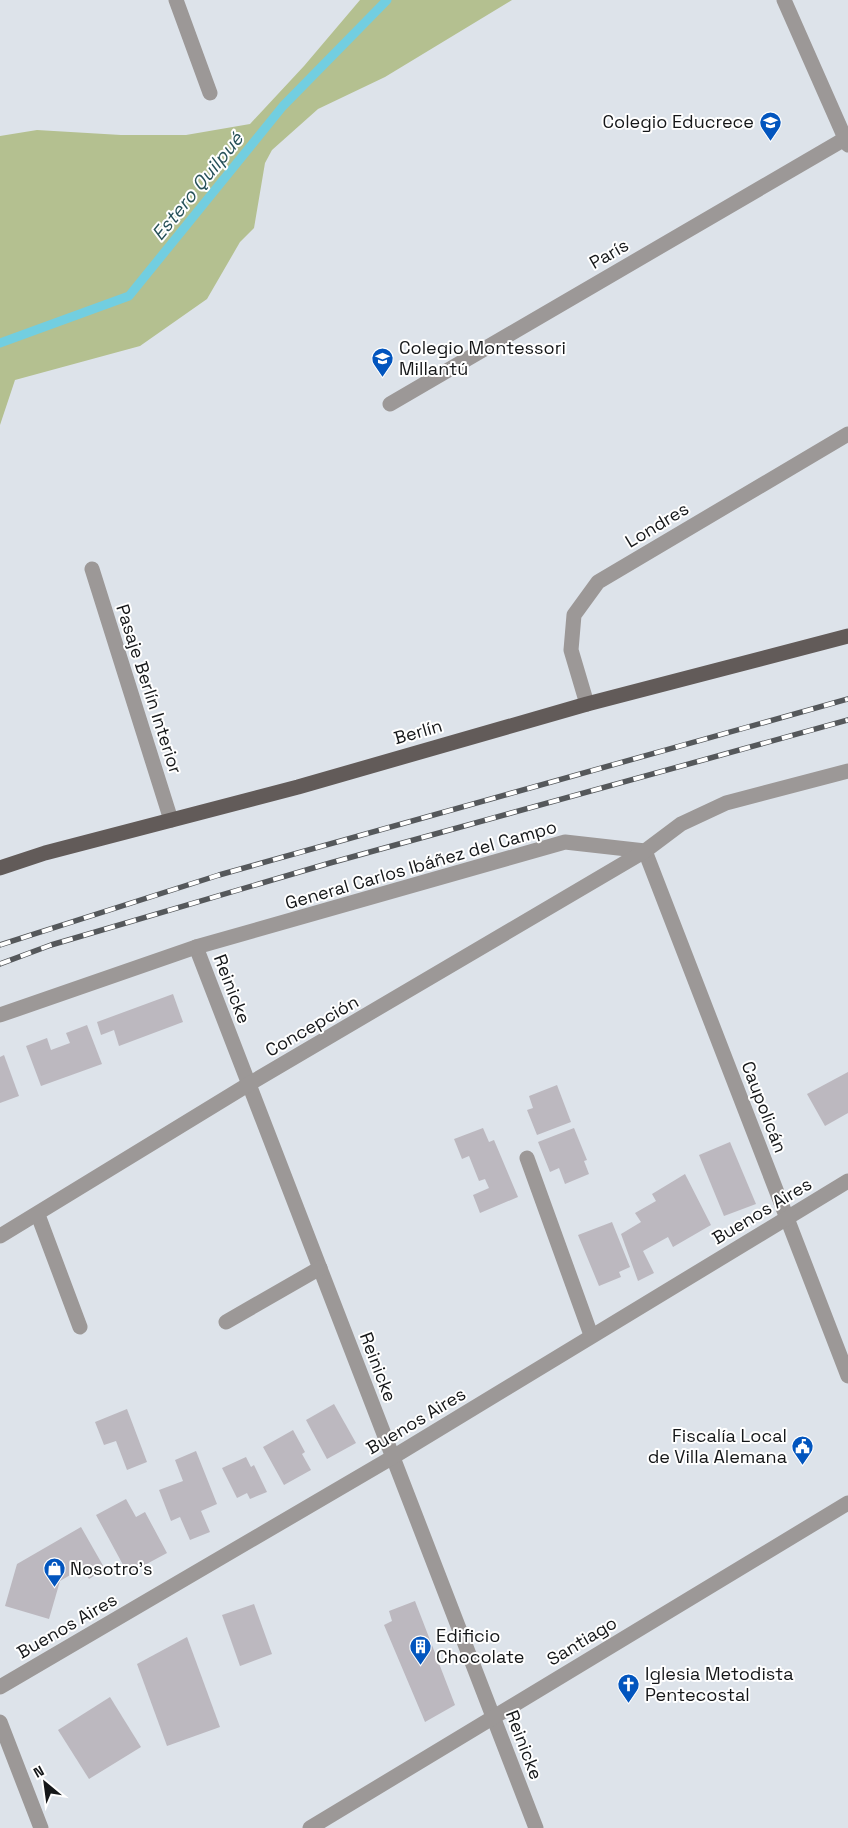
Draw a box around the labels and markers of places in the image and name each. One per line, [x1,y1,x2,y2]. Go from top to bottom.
place label: Colegio Educrece [602,110,754,133]
school or university icon: Colegio Educrece [758,110,782,141]
place label: Colegio Montessori Millantú [399,336,566,380]
school or university icon: Colegio Montessori Millantú [371,346,395,377]
place label: Fiscalía Local de Villa Alemana [648,1424,787,1468]
public building icon: Fiscalía Local de Villa Alemana [791,1434,815,1465]
shop icon: Nosotro's [42,1557,66,1588]
place label: Nosotro's [70,1557,153,1580]
place label: Edificio Chocolate [436,1624,524,1668]
building icon: Edificio Chocolate [408,1634,432,1665]
place label: Iglesia Metodista Pentecostal [645,1662,794,1706]
church icon: Iglesia Metodista Pentecostal [617,1672,641,1703]

